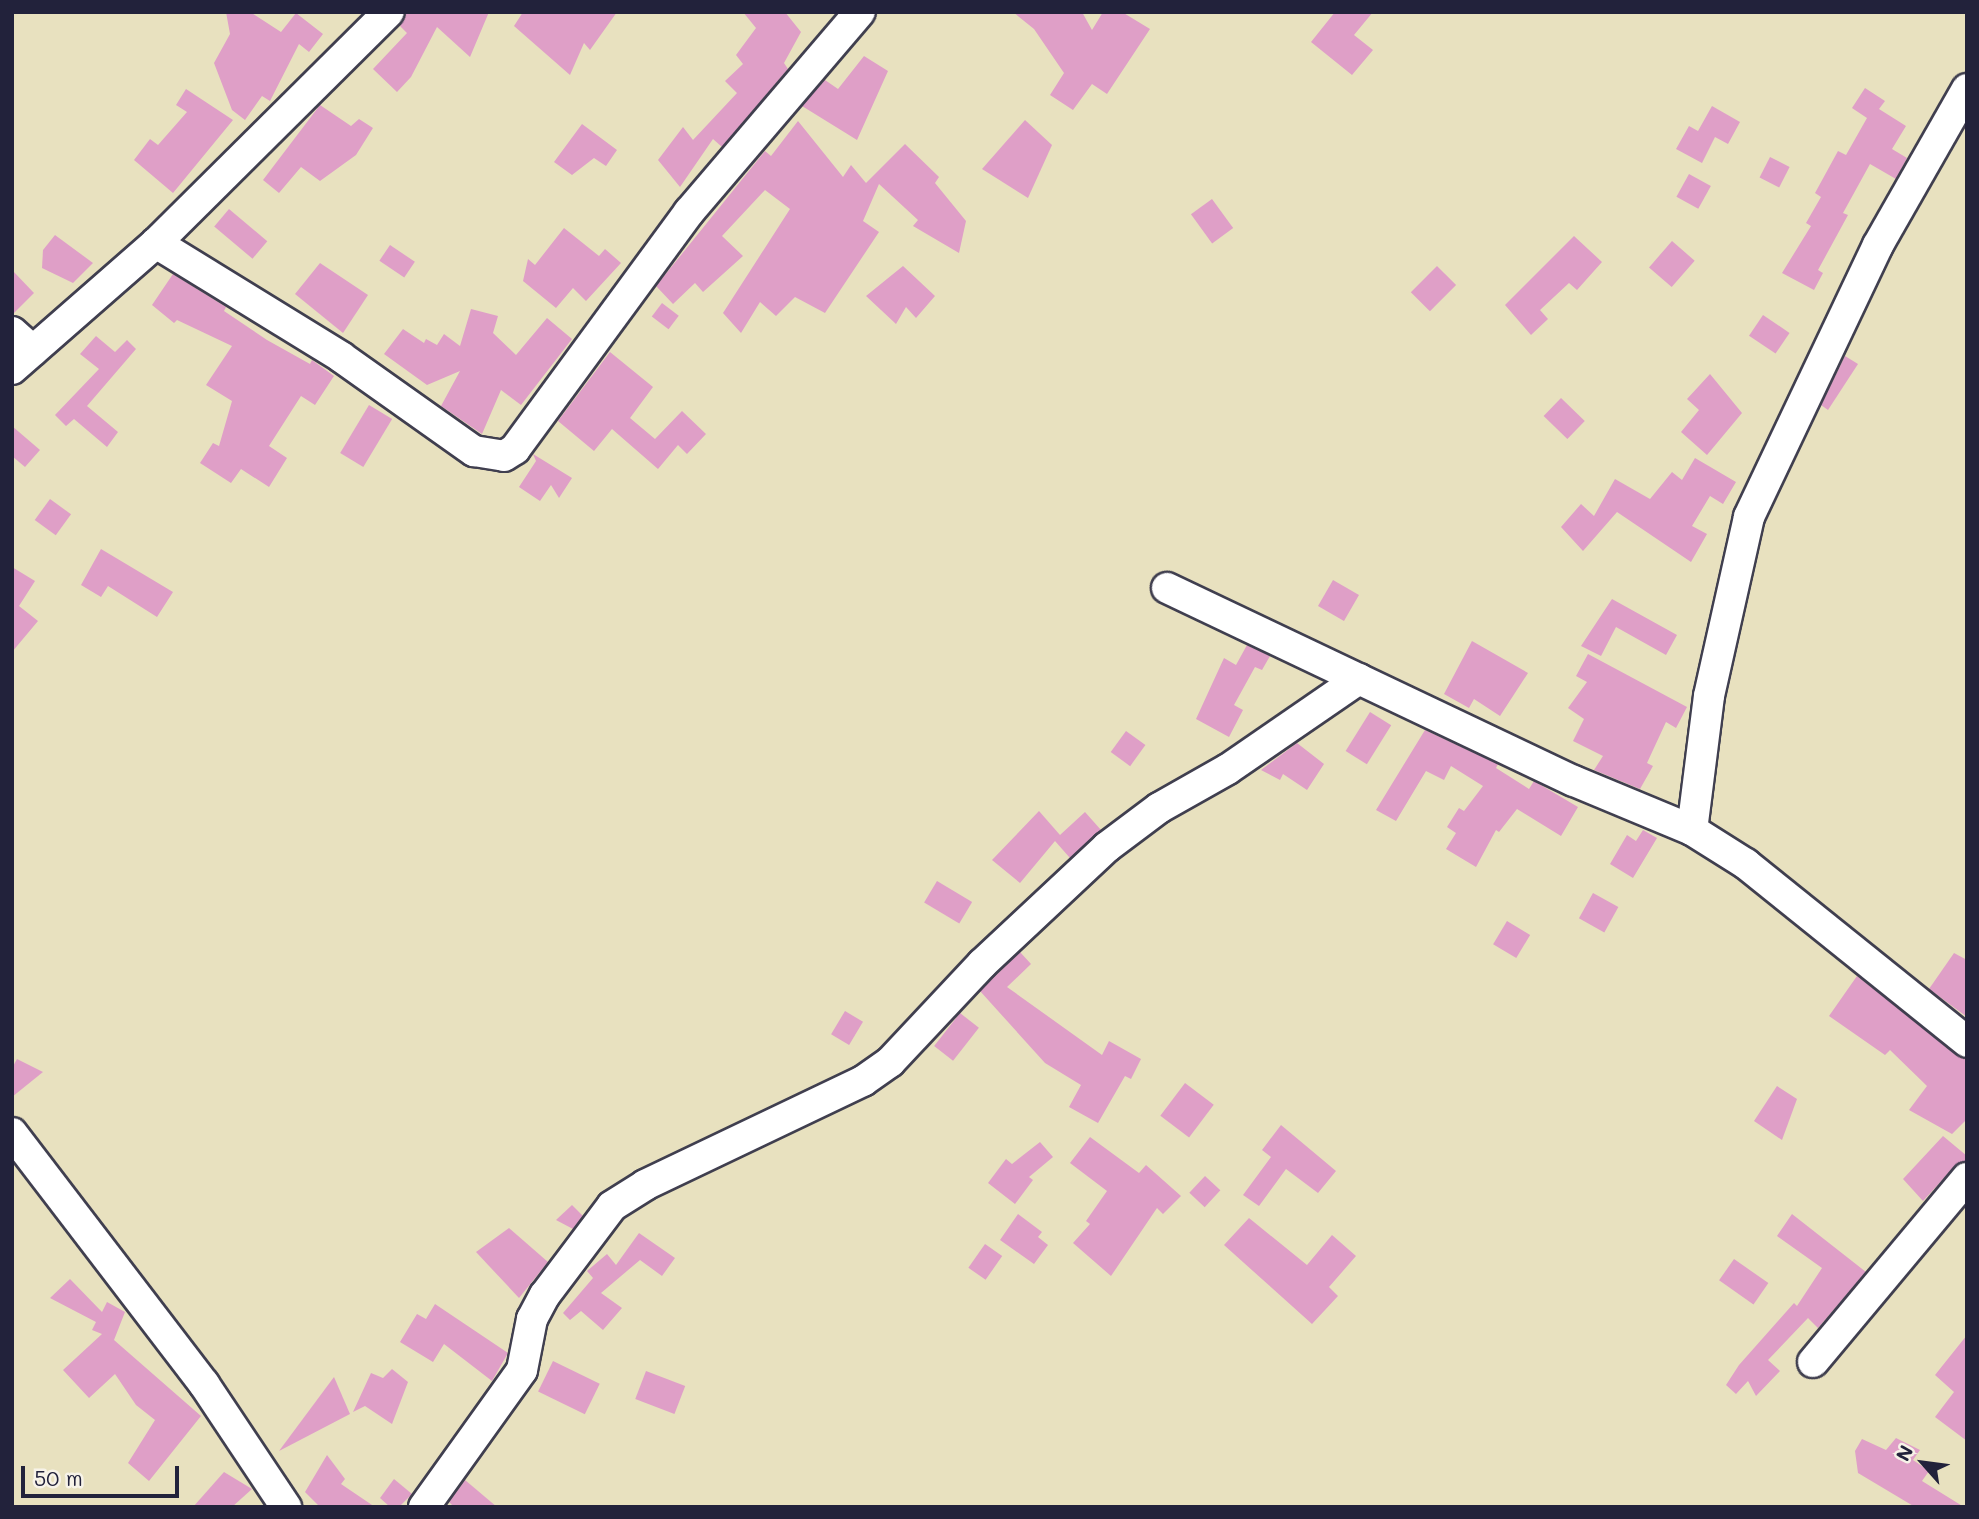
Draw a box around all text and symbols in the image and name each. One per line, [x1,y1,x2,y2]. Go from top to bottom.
north arrow [1888,1428,1958,1498]
text: N [1890,1441,1918,1465]
scale bar [24,1452,182,1496]
text: 50 m [34,1464,83,1491]

